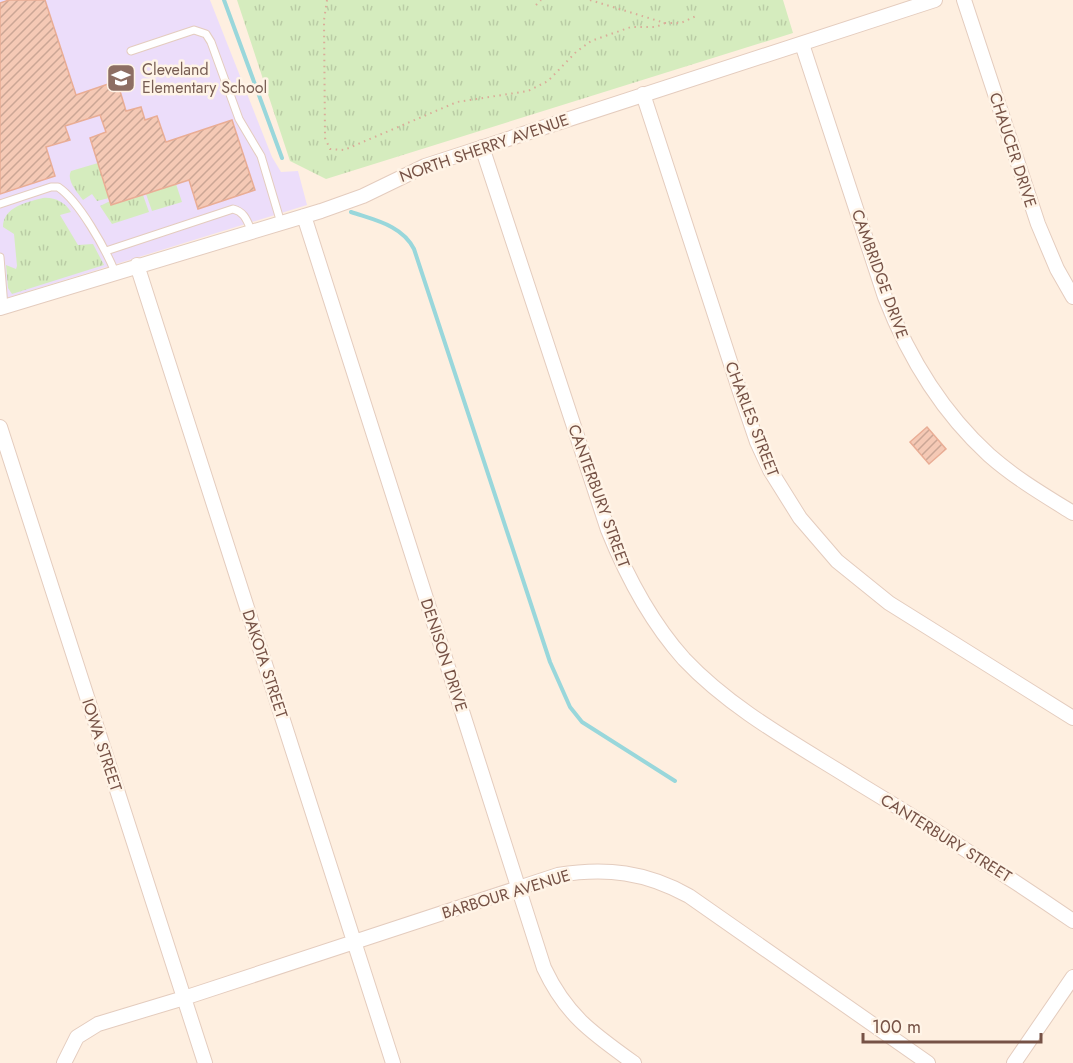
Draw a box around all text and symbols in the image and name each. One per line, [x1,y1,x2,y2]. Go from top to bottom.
place label: Cleveland Elementary School [142,58,267,99]
school or university icon: Cleveland Elementary School [105,62,137,94]
street label: CHAUCER DRIVE [984,90,1042,210]
street label: NORTH SHERRY AVENUE [396,108,572,188]
street label: CAMBRIDGE DRIVE [846,206,914,342]
street label: CHARLES STREET [719,358,785,480]
street label: CANTERBURY STREET [562,421,636,571]
street label: DENISON DRIVE [415,595,473,715]
street label: DAKOTA STREET [237,607,294,722]
street label: IOWA STREET [76,696,128,795]
street label: CANTERBURY STREET [876,788,1016,888]
street label: BARBOUR AVENUE [439,864,573,924]
scale bar [863,1006,1042,1044]
text: 100 m [872,1014,921,1040]

